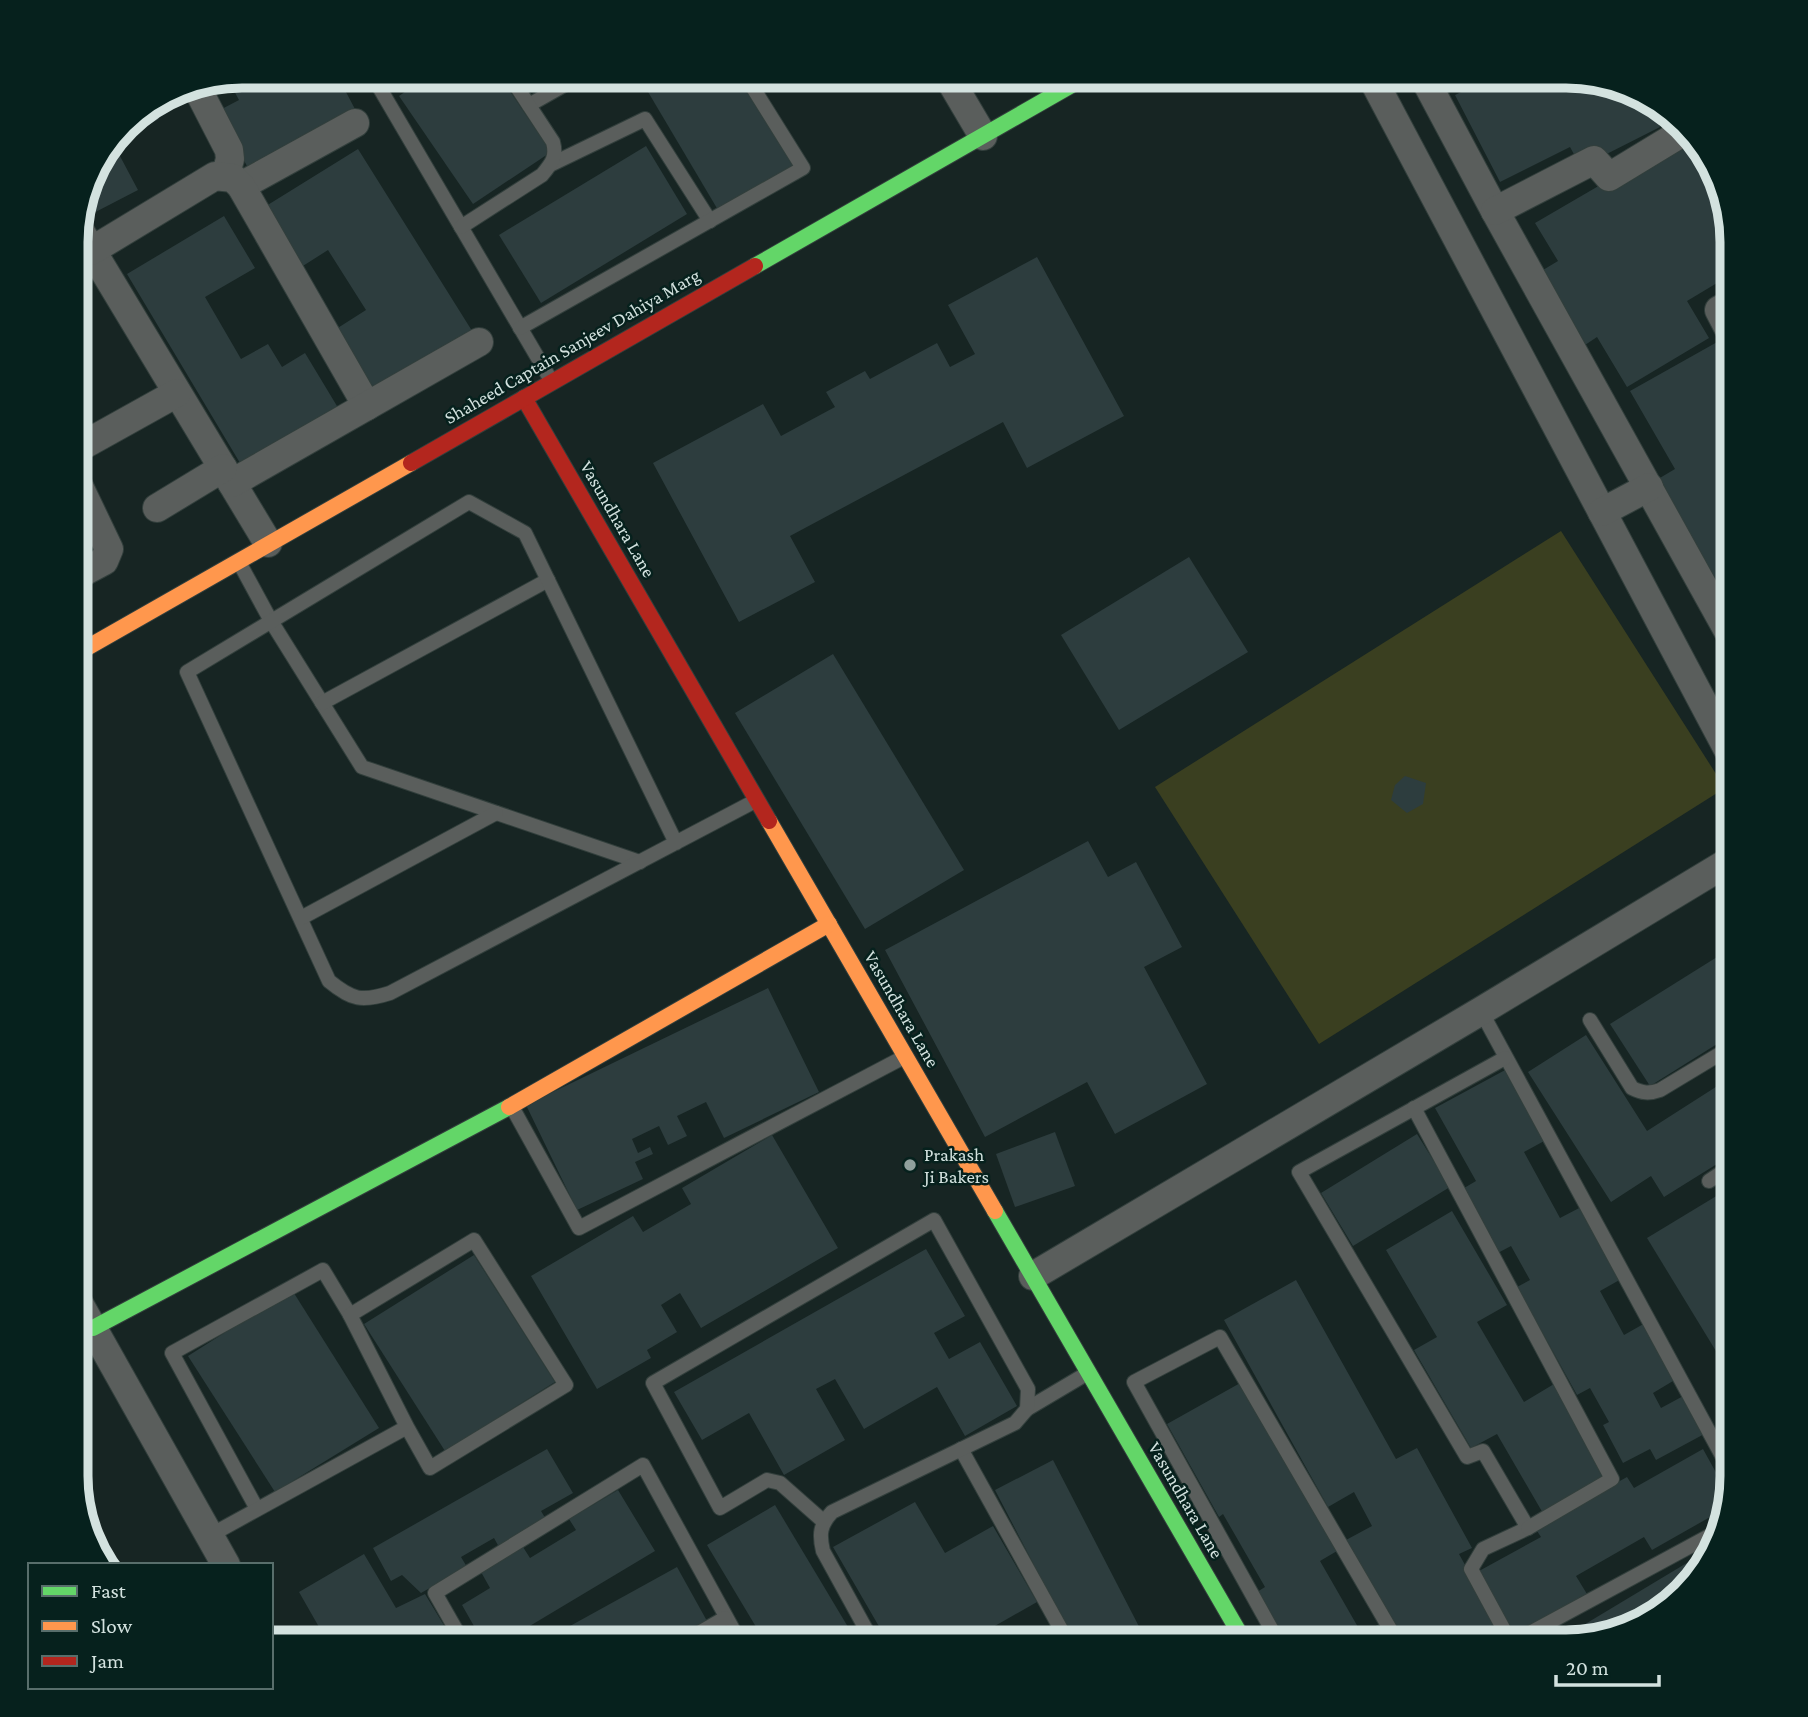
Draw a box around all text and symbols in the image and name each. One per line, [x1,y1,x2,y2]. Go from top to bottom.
street label: Shaheed Captain Sanjeev Dahiya Marg [441,264,704,429]
street label: Vasundhara Lane [576,457,660,581]
street label: Vasundhara Lane [860,947,944,1071]
place label: Prakash Ji Bakers [922,1144,989,1187]
marker: Prakash Ji Bakers [902,1157,918,1173]
street label: Vasundhara Lane [1144,1438,1228,1562]
legend [28,1563,273,1689]
text: Fast [91,1579,127,1603]
text: Slow [91,1614,133,1638]
scale bar [1556,1644,1659,1688]
text: Jam [89,1649,124,1673]
text: 20 m [1566,1656,1609,1680]

